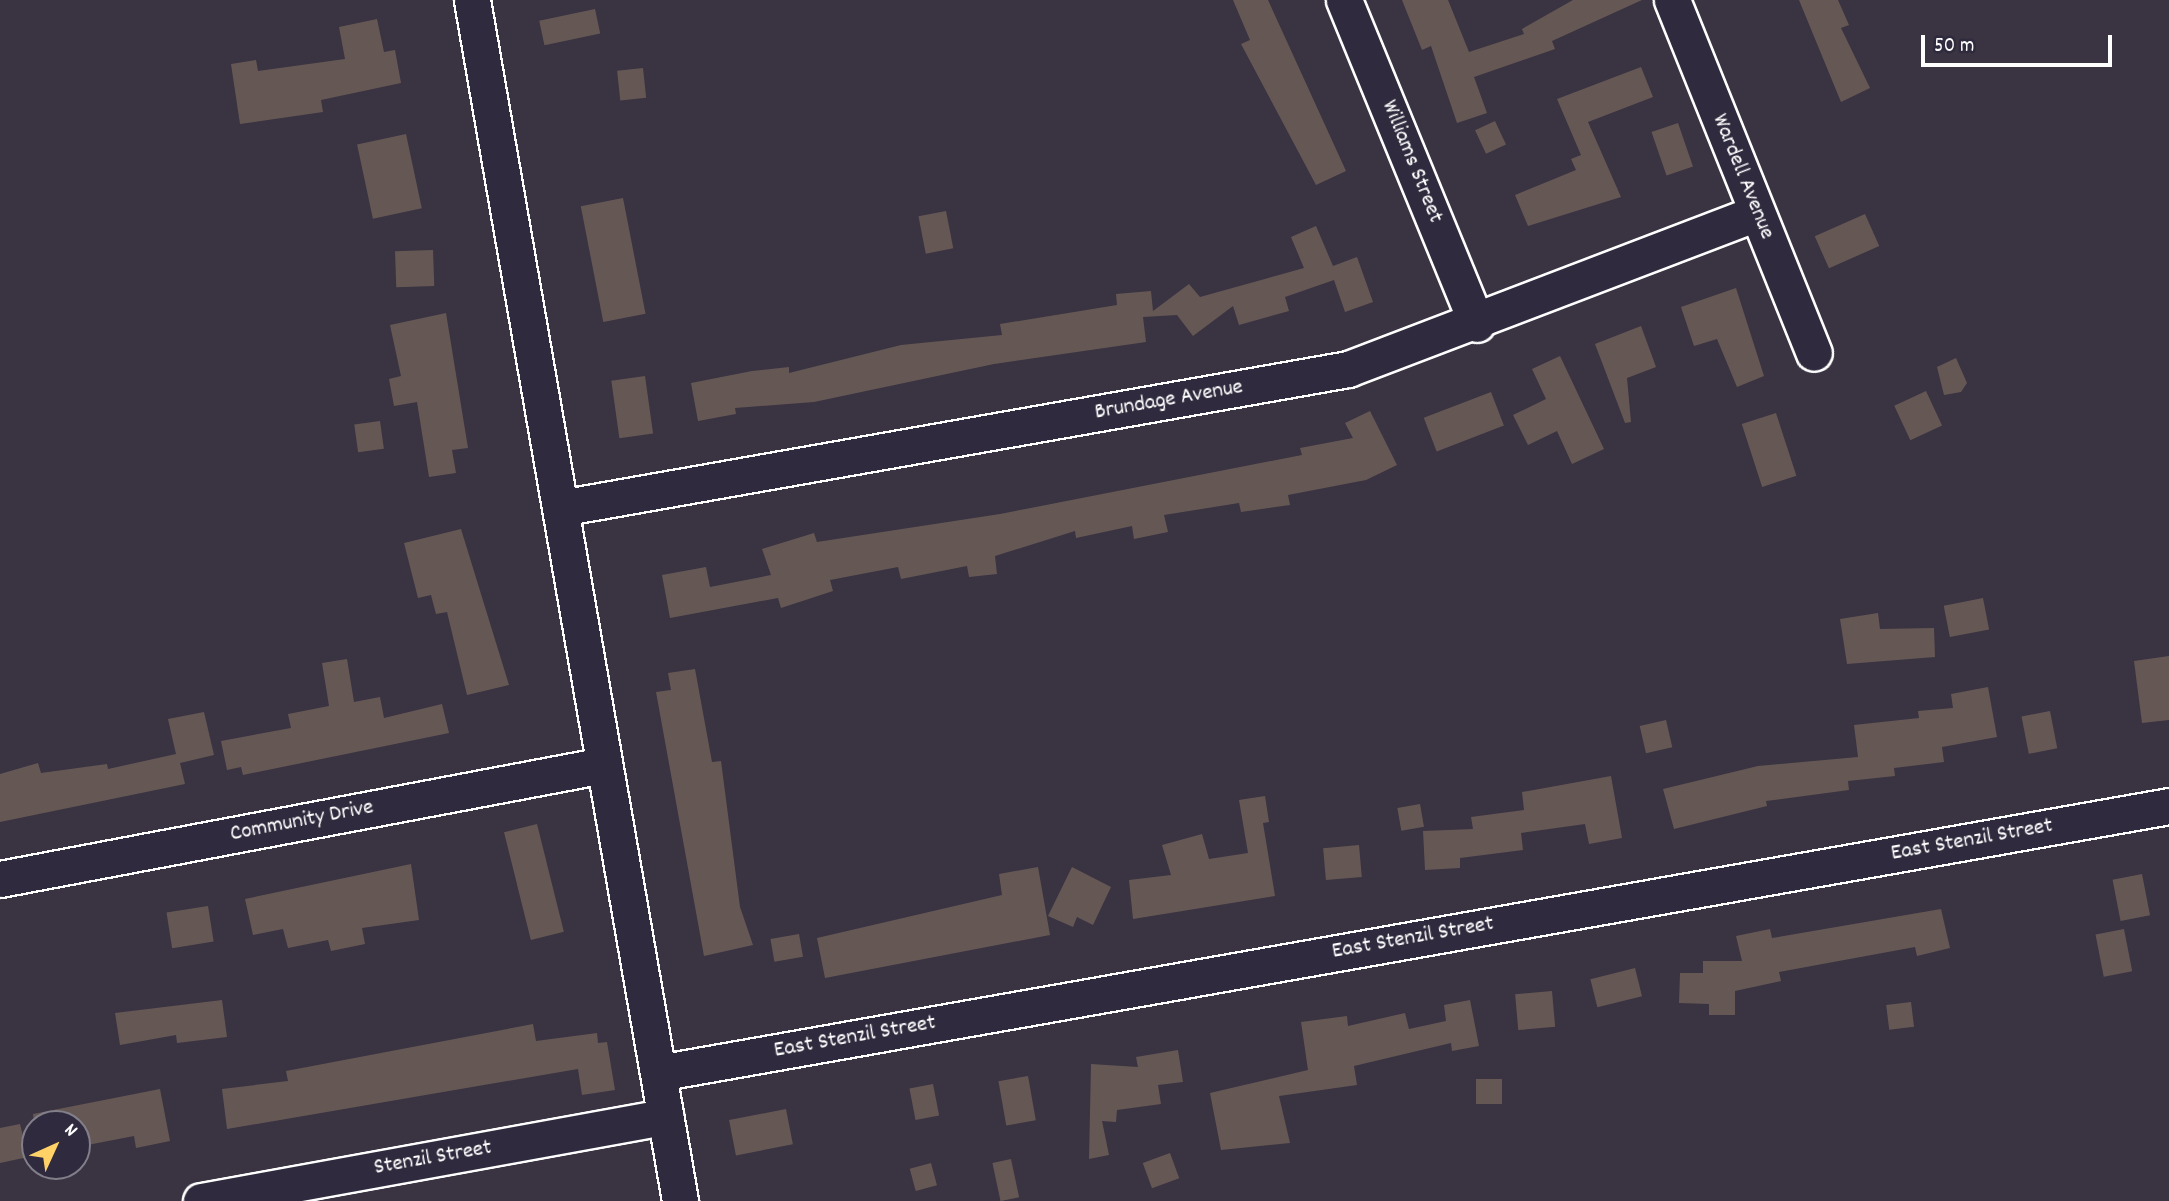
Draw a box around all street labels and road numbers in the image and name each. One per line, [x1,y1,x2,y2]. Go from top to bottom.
street label: Williams Street [1374,97,1448,227]
street label: Wardell Avenue [1704,110,1780,244]
street label: Brundage Avenue [1093,374,1245,428]
street label: Community Drive [228,795,376,849]
street label: East Stenzil Street [1889,813,2055,869]
street label: East Stenzil Street [1330,911,1496,967]
street label: East Stenzil Street [772,1010,938,1066]
street label: Stenzil Street [372,1135,494,1183]

